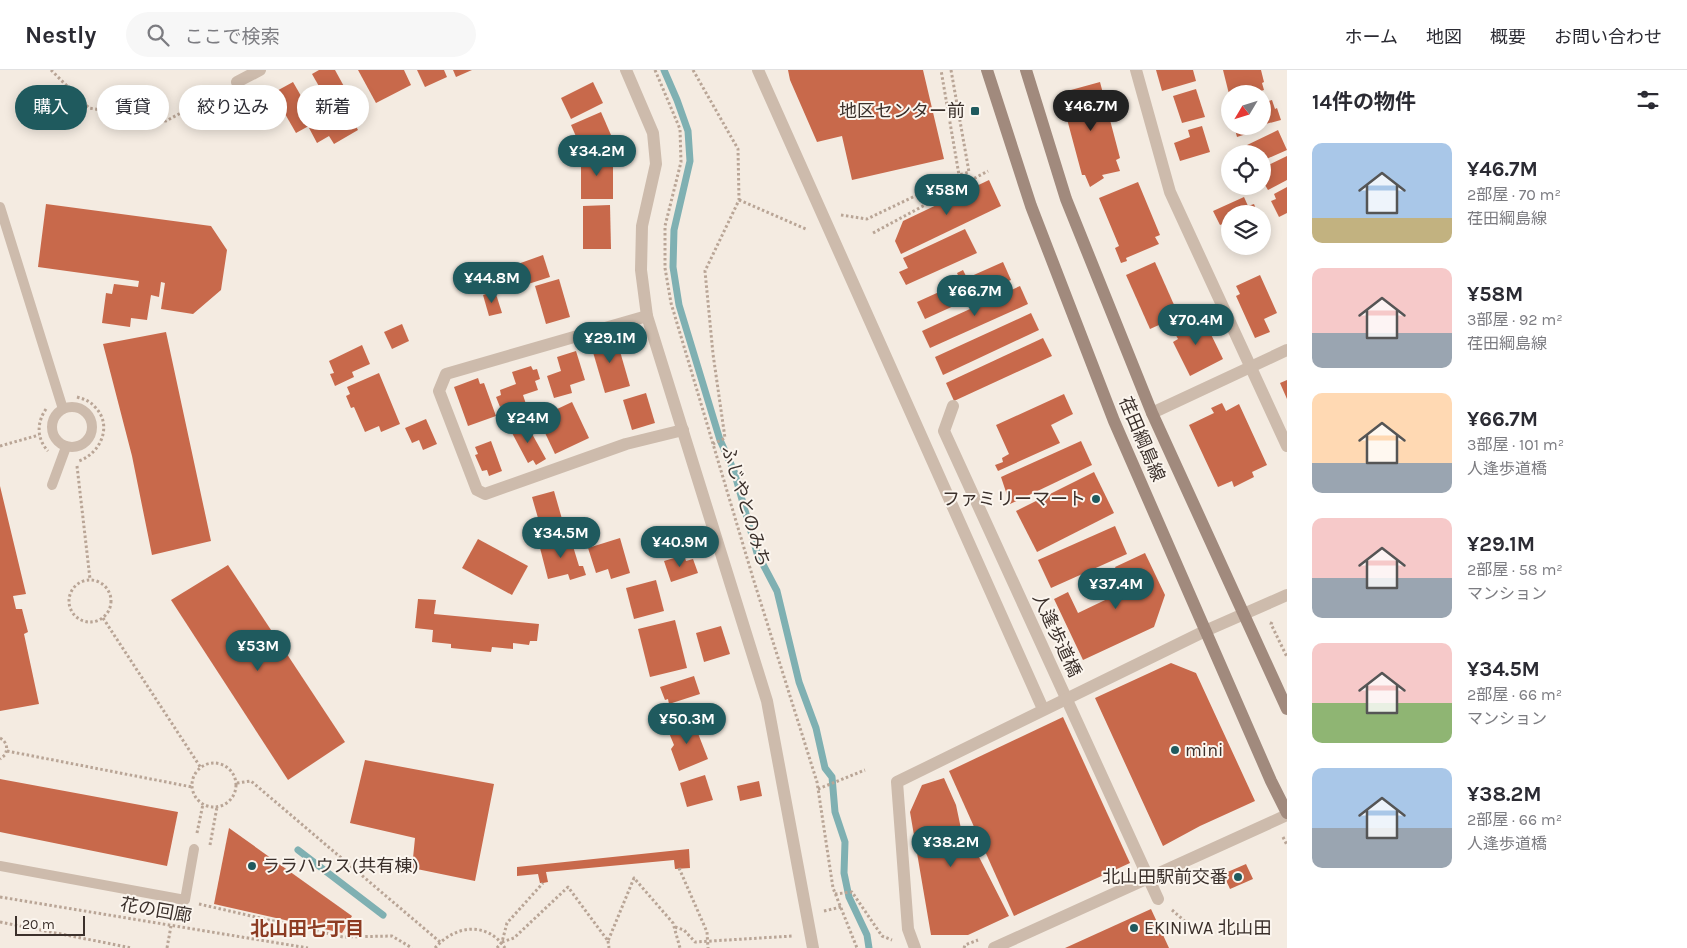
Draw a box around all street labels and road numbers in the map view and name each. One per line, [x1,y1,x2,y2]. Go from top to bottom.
street label: 荏田綱島線 [1114,393,1170,485]
street label: ふじやとのみち [717,443,775,569]
street label: 人逢歩道橋 [1028,590,1086,680]
street label: 花の回廊 [119,893,193,927]

